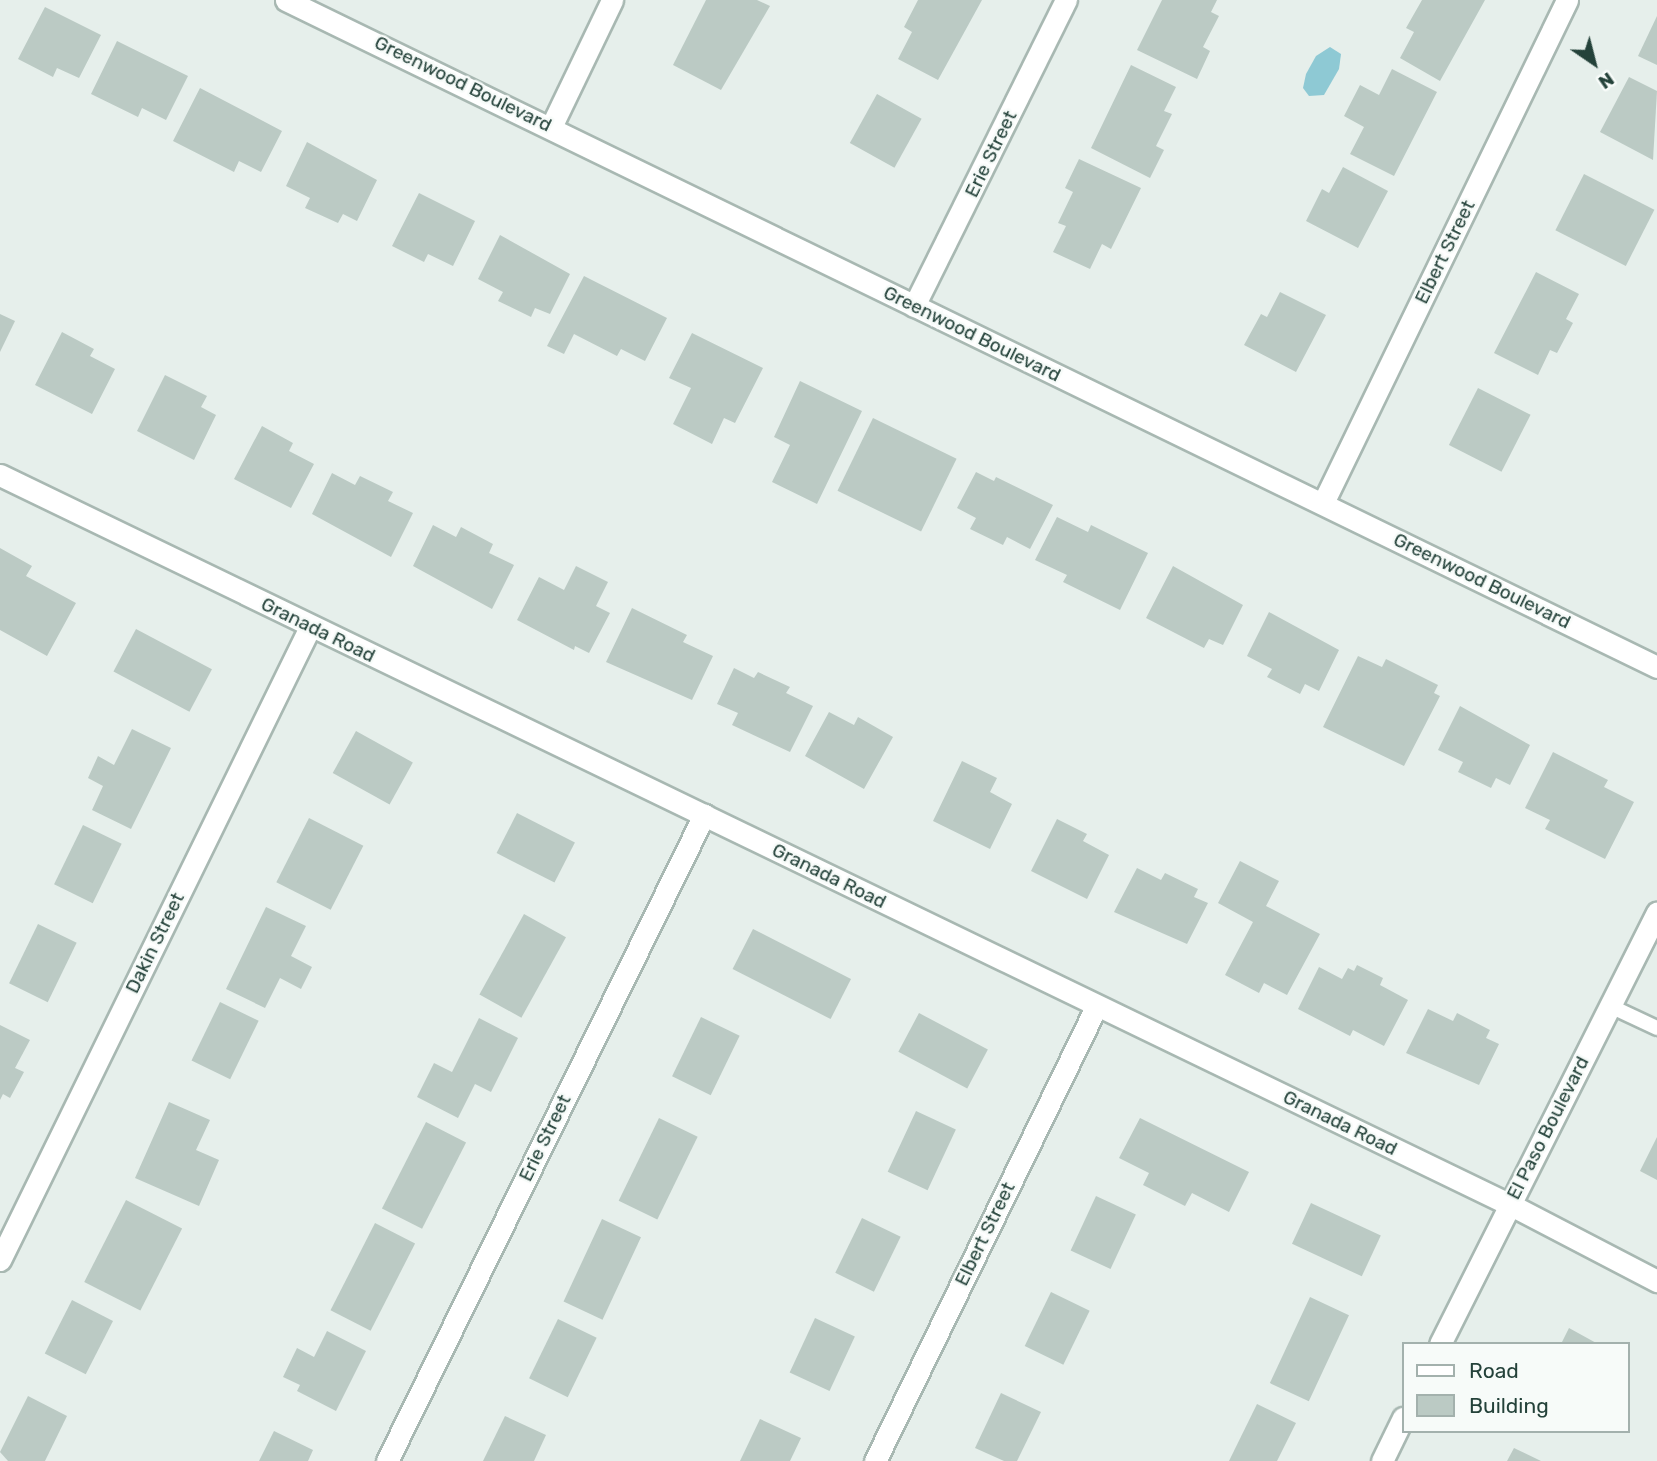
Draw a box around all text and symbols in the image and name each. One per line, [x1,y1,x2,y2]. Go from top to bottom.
north arrow [1559,28,1629,98]
street label: Greenwood Boulevard [371,31,555,137]
text: N [1594,67,1619,94]
street label: Erie Street [960,107,1022,201]
street label: Elbert Street [1410,197,1480,307]
street label: Greenwood Boulevard [880,281,1064,387]
street label: Greenwood Boulevard [1390,528,1574,634]
street label: Granada Road [257,593,379,667]
street label: Granada Road [768,839,890,913]
street label: Dakin Street [121,889,189,997]
street label: El Paso Boulevard [1502,1053,1594,1203]
street label: Granada Road [1279,1086,1401,1160]
street label: Erie Street [514,1091,576,1185]
street label: Elbert Street [950,1179,1020,1289]
legend [1402,1342,1629,1433]
text: Road [1469,1358,1519,1383]
text: Building [1469,1393,1549,1418]

